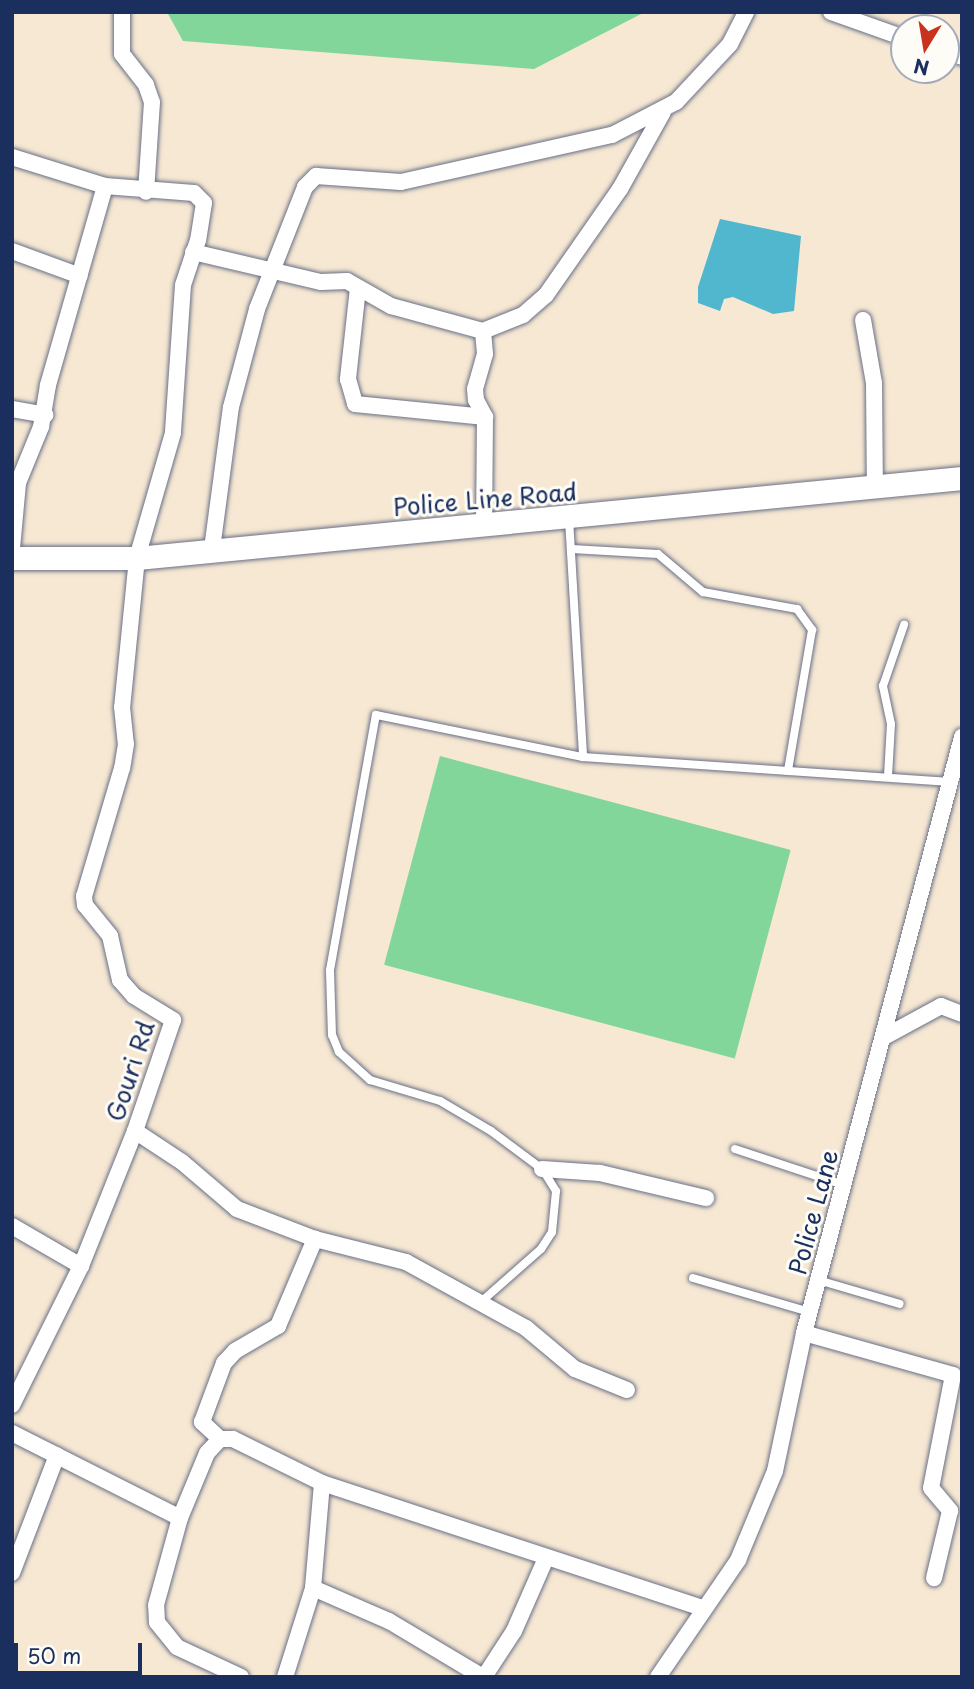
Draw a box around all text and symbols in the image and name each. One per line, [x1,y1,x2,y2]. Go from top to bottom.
north arrow [890,14,960,84]
text: N [911,52,931,83]
street label: Police Line Road [391,477,579,521]
street label: Gouri Rd [100,1018,160,1124]
street label: Police Lane [782,1146,844,1278]
scale bar [18,1630,145,1674]
text: 50 m [27,1639,81,1671]

